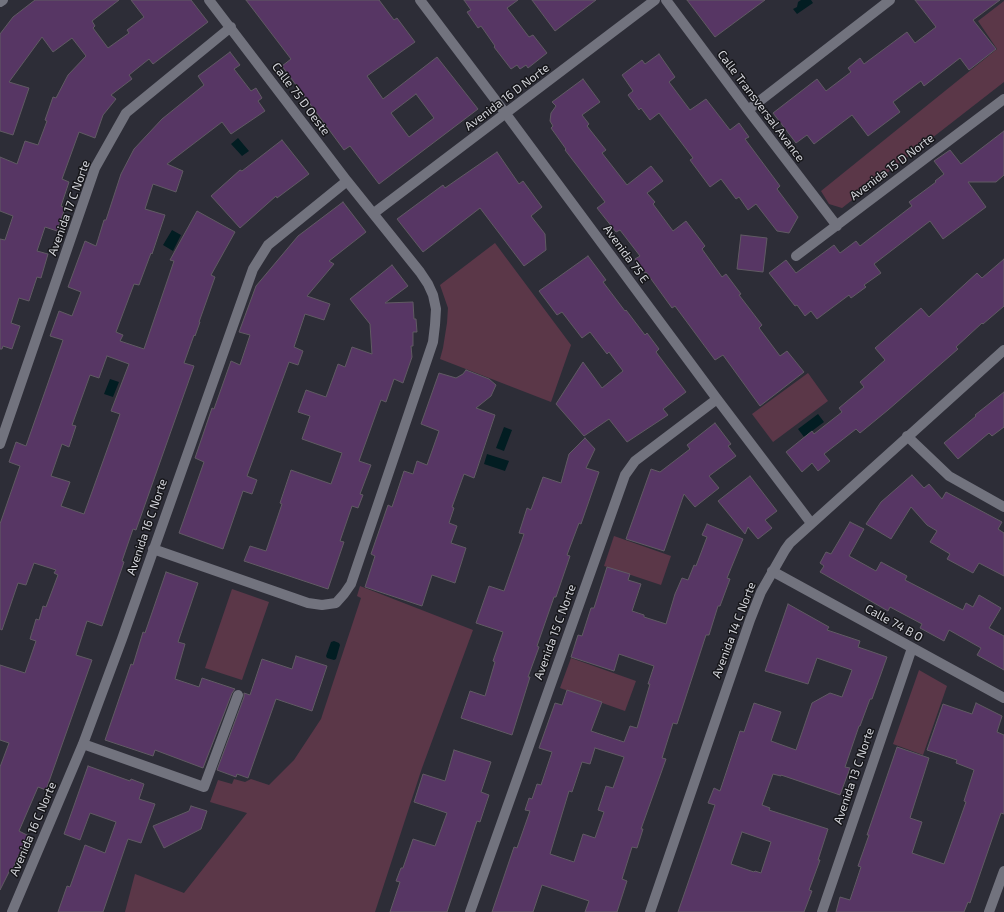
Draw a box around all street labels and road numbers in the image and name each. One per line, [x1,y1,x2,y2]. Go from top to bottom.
street label: Calle Transversal Avance [714,47,808,165]
street label: Calle 75 D Oeste [269,60,333,138]
street label: Avenida 16 D Norte [462,61,552,133]
street label: Avenida 15 D Norte [847,131,937,203]
street label: Avenida 17 C Norte [45,158,93,258]
street label: Avenida 75 E [600,222,652,286]
street label: Avenida 16 C Norte [124,477,170,577]
street label: Avenida 14 C Norte [709,580,759,680]
street label: Avenida 15 C Norte [531,582,579,682]
street label: Calle 74 B O [863,601,925,645]
street label: Avenida 13 C Norte [831,726,877,826]
street label: Avenida 16 C Norte [7,780,59,878]

